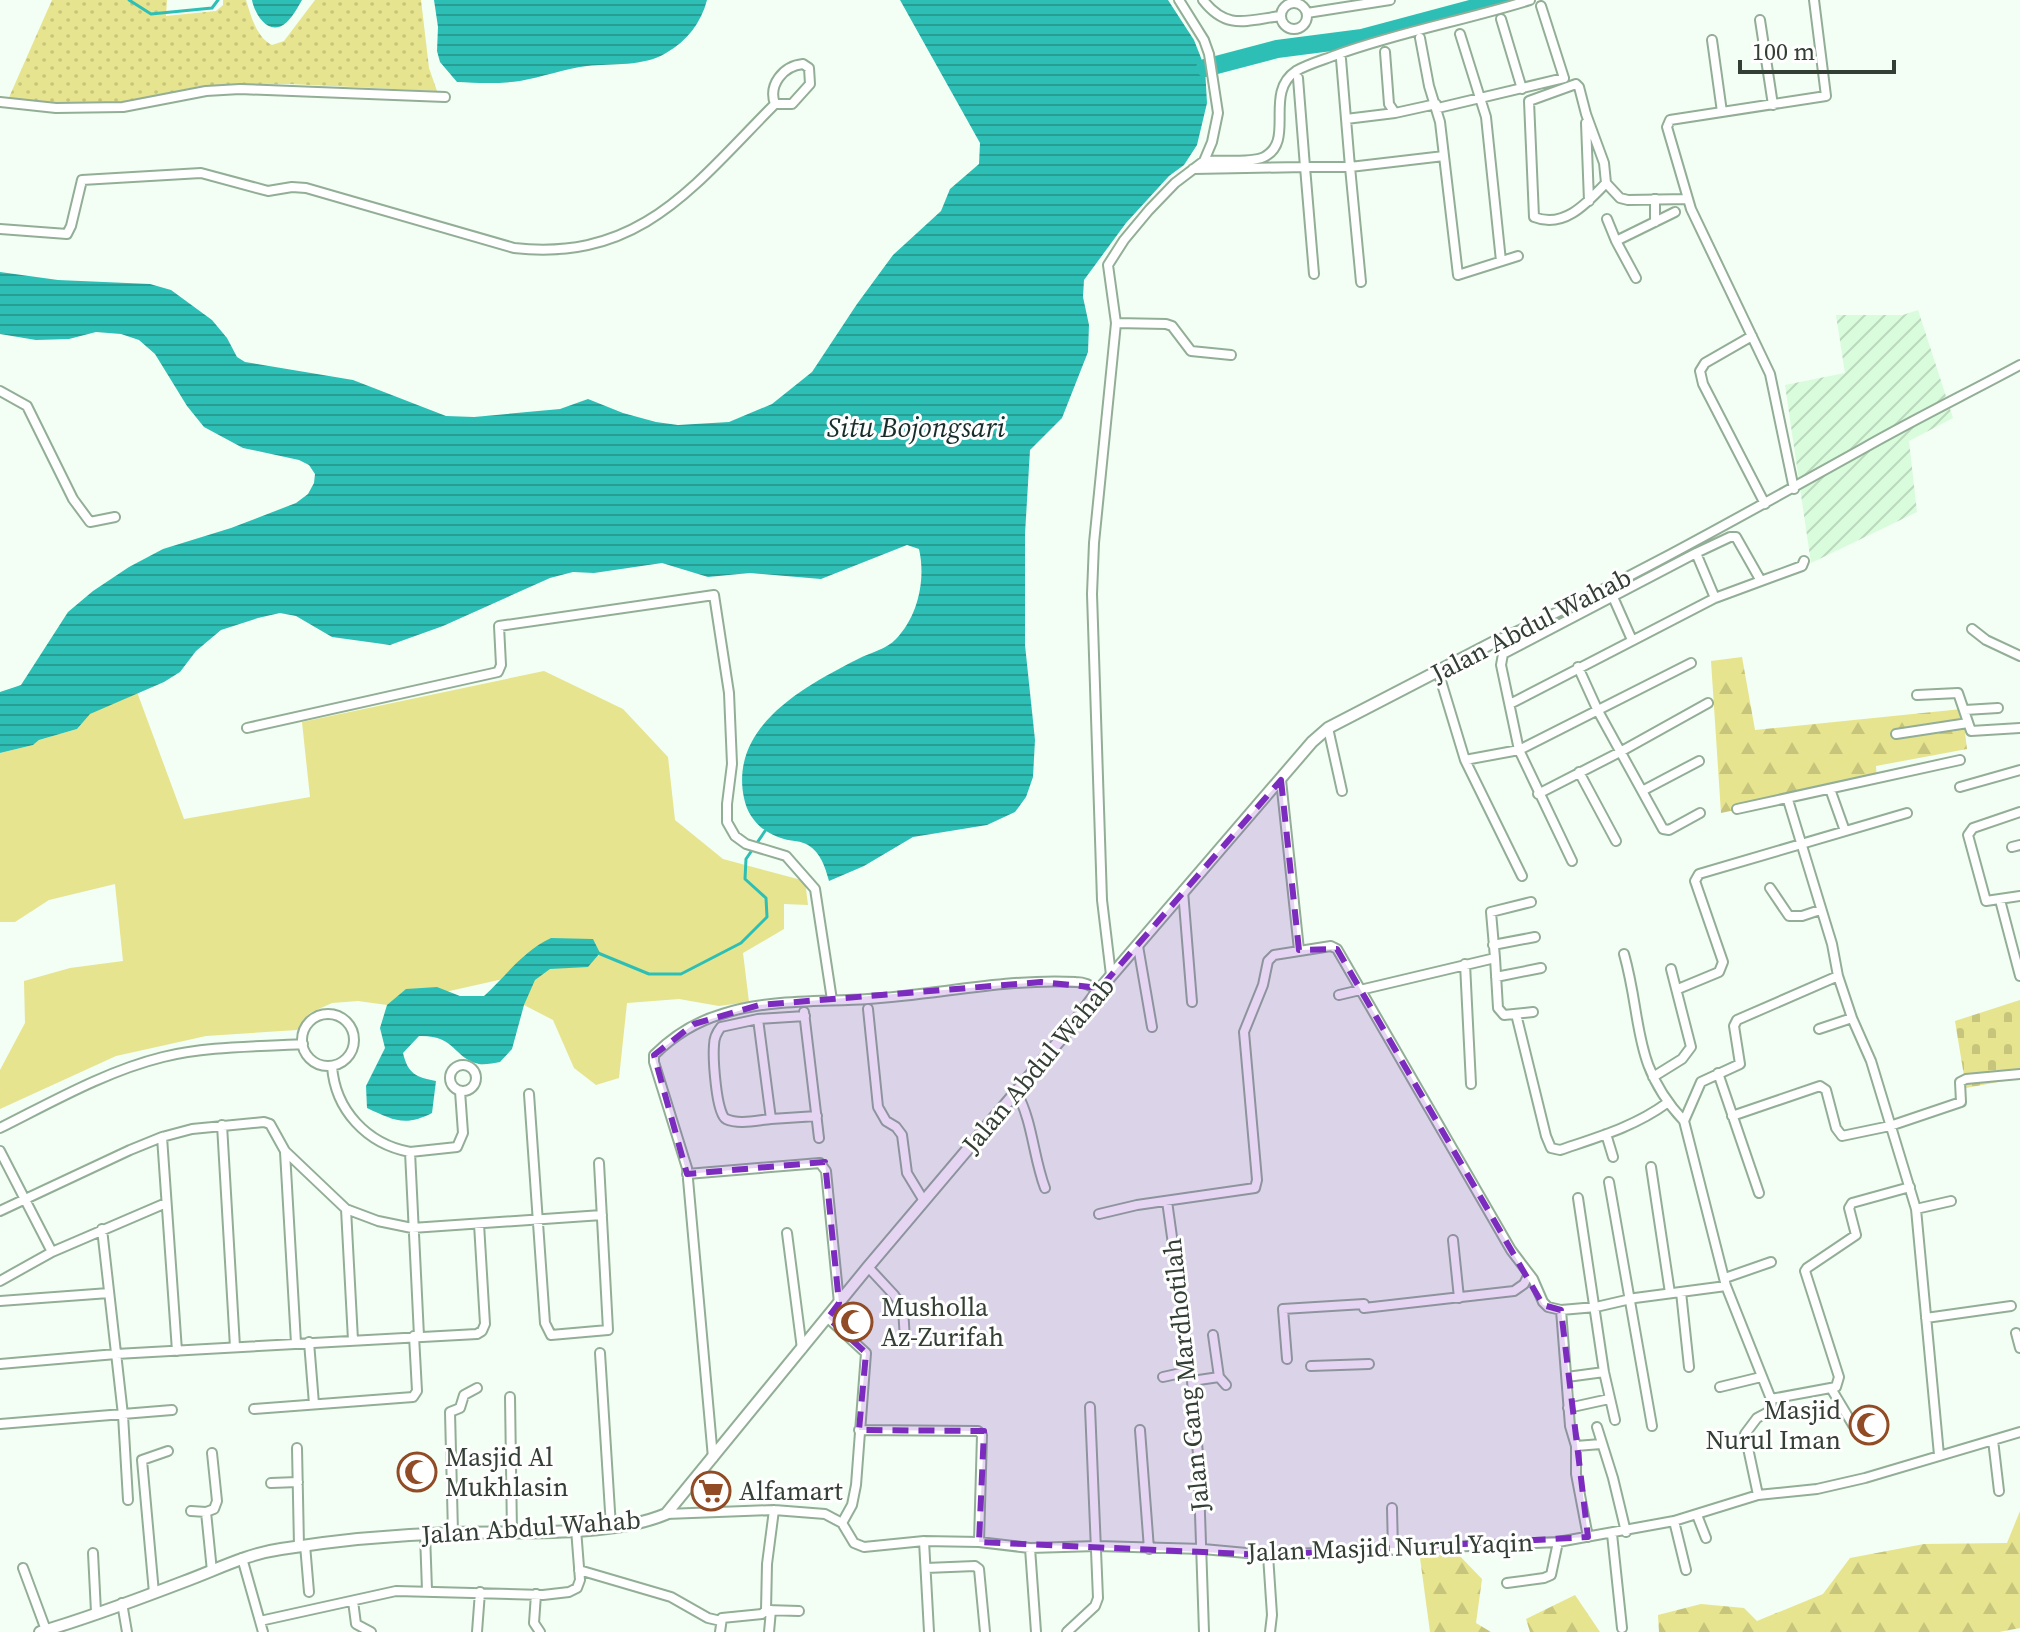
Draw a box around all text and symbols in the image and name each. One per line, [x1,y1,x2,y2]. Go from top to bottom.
scale bar [1740,24,1894,74]
text: 100 m [1752,35,1815,68]
water label: Situ Bojongsari [827,408,1006,446]
street label: Jalan Abdul Wahab [1424,559,1637,691]
street label: Jalan Abdul Wahab [953,969,1122,1162]
street label: Jalan Gang Mardhotilah [1154,1237,1218,1514]
place label: Musholla Az-Zurifah [881,1289,1004,1355]
mosque icon: Musholla Az-Zurifah [832,1301,874,1343]
place label: Masjid Nurul Iman [1705,1392,1841,1458]
mosque icon: Masjid Nurul Iman [1848,1404,1890,1446]
place label: Masjid Al Mukhlasin [445,1439,568,1505]
mosque icon: Masjid Al Mukhlasin [396,1451,438,1493]
supermarket icon: Alfamart [690,1470,732,1512]
place label: Alfamart [739,1473,843,1509]
street label: Jalan Abdul Wahab [419,1501,642,1553]
street label: Jalan Masjid Nurul Yaqin [1245,1524,1534,1570]

